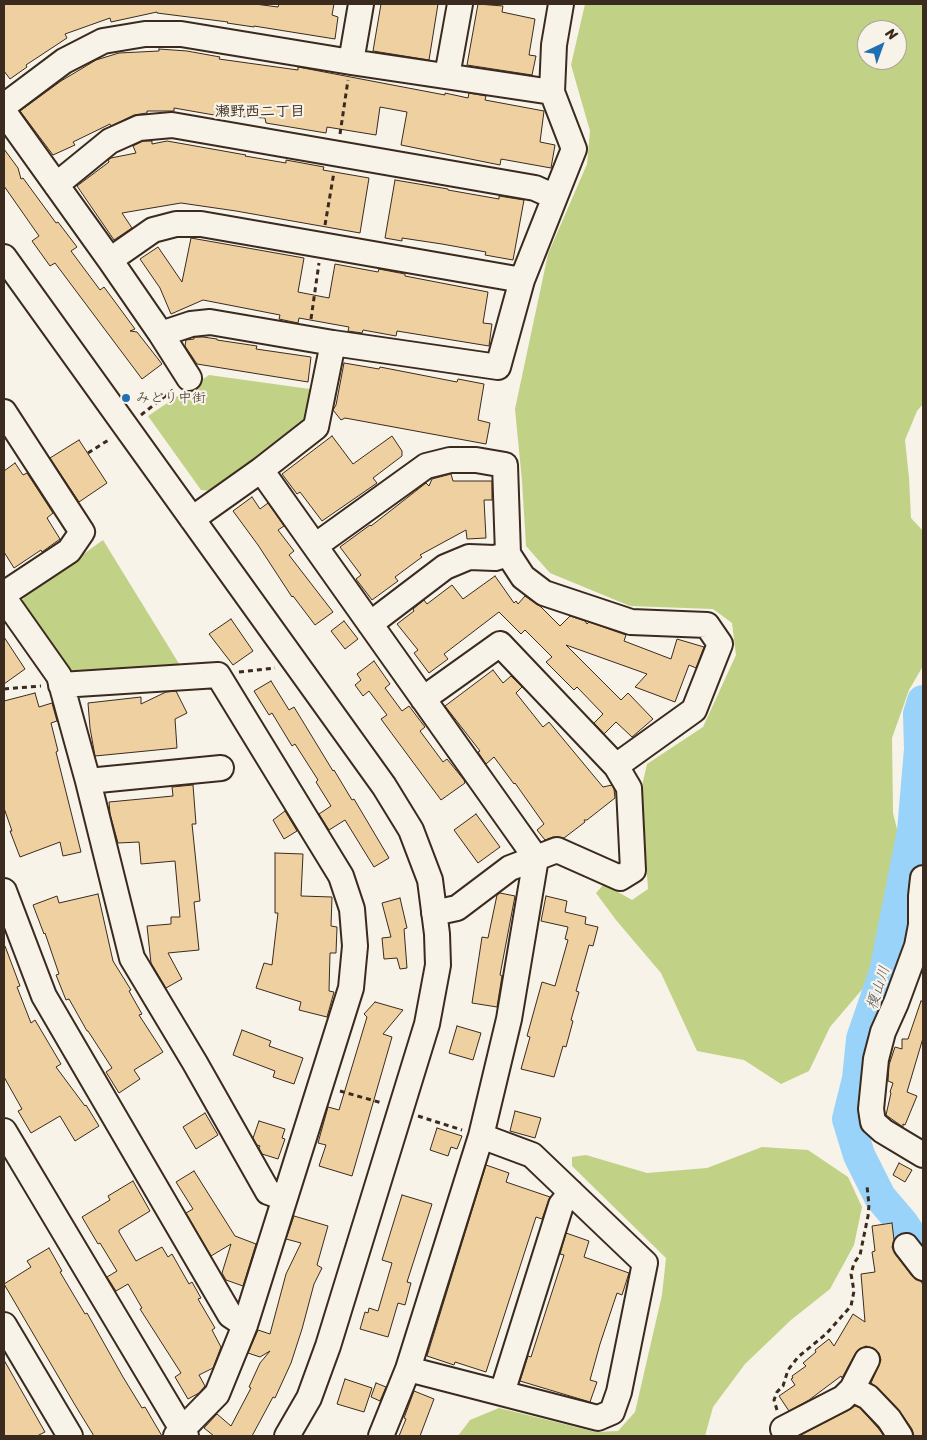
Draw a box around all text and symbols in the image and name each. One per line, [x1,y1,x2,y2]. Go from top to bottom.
north arrow [857,20,907,70]
text: N [880,22,904,47]
district label: 瀬野西二丁目 [215,103,305,121]
place label: みどり中街 [136,390,206,406]
marker: みどり中街 [120,392,132,404]
water label: 榎山川 [863,964,895,1012]

